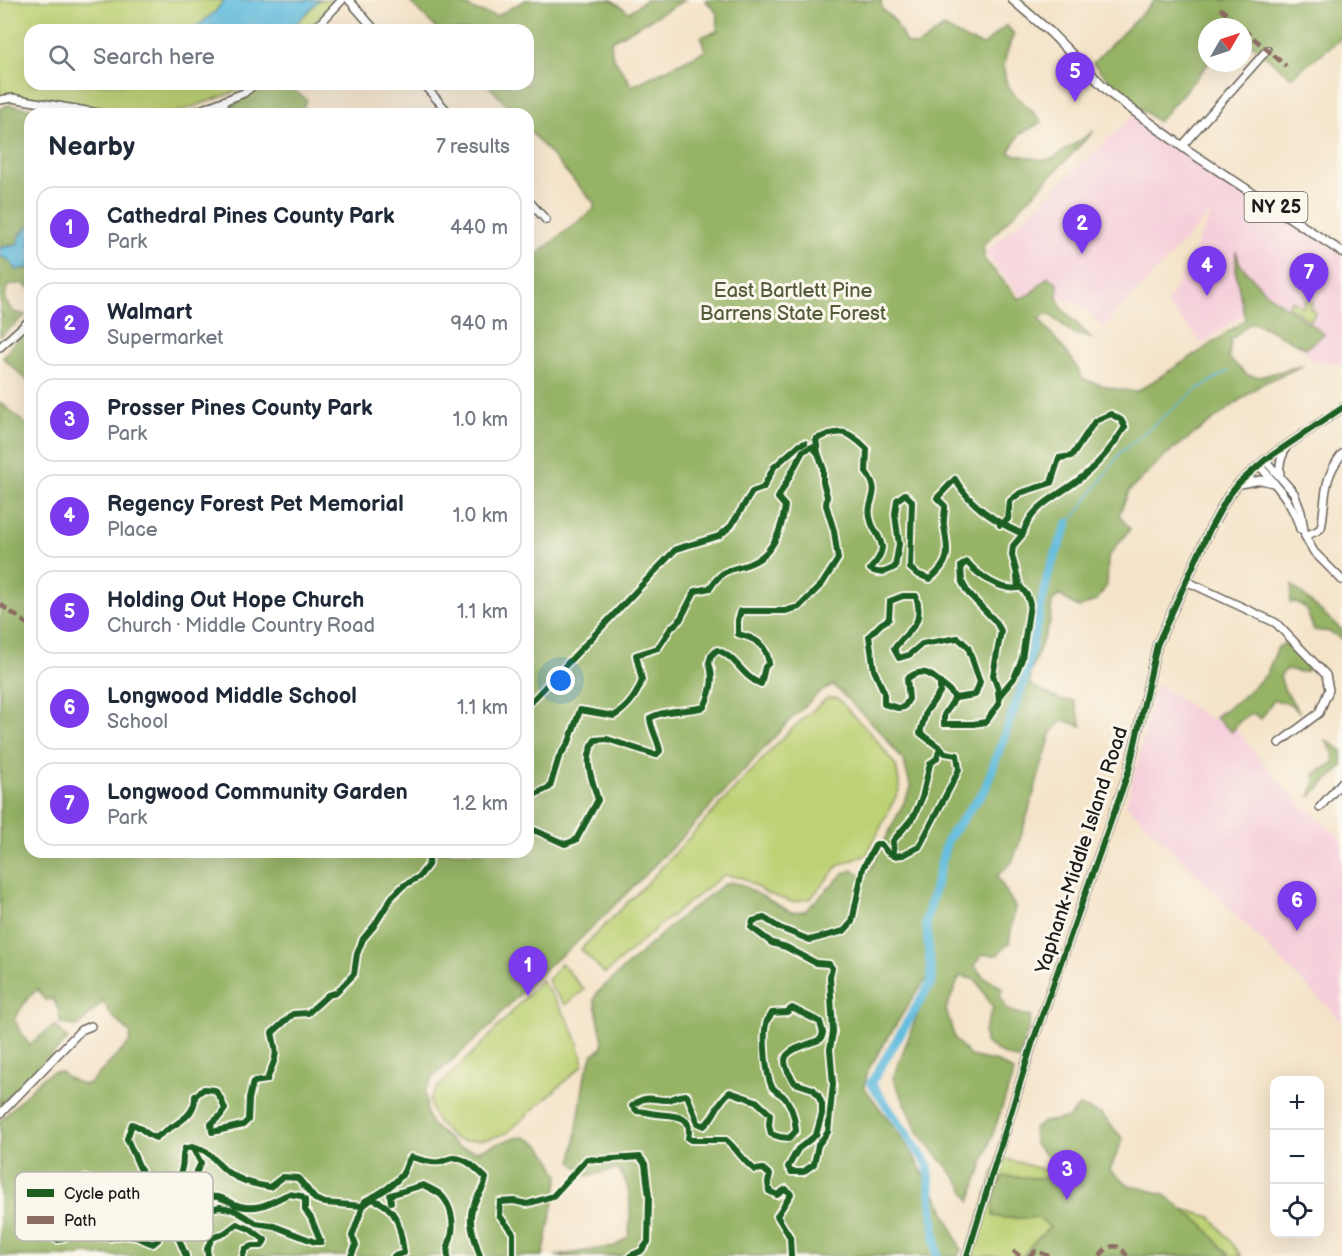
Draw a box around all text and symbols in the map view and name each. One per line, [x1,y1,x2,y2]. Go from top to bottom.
north arrow [1198,18,1252,72]
search box [24,24,534,90]
icon: search [45,41,78,74]
text: Search here [93,44,215,71]
pin: 5 [1056,52,1094,102]
text: Nearby [48,132,135,163]
text: 7 results [436,135,510,159]
road number: NY 25 [1244,192,1308,222]
text: Cathedral Pines County Park [107,203,395,230]
pin: 2 [1062,204,1102,254]
text: 1 [65,216,74,240]
text: 440 m [450,216,508,240]
text: Park [107,230,147,254]
pin: 4 [1188,246,1226,296]
pin: 7 [1290,254,1328,303]
park label: East Bartlett Pine Barrens State Forest [700,279,886,326]
text: Walmart [107,299,192,326]
text: 2 [64,312,75,336]
text: 940 m [451,312,508,336]
text: Supermarket [107,326,223,350]
text: Prosser Pines County Park [107,395,373,422]
text: 3 [64,408,75,432]
text: 1.0 km [453,408,508,432]
text: Park [107,422,147,446]
text: Regency Forest Pet Memorial [107,491,404,518]
text: 4 [64,504,75,528]
text: 1.0 km [453,504,508,528]
text: Place [107,518,158,542]
text: Holding Out Hope Church [107,587,364,614]
text: 5 [64,600,75,624]
text: 1.1 km [457,600,508,624]
text: Church · Middle Country Road [107,614,375,638]
your location [546,666,575,695]
text: Longwood Middle School [107,683,357,710]
text: 6 [63,696,76,720]
text: 1.1 km [457,696,508,720]
text: School [107,710,168,734]
street label: Yaphank-Middle Island Road [1030,724,1133,978]
text: Longwood Community Garden [107,779,408,806]
text: 7 [64,792,75,816]
text: 1.2 km [453,792,508,816]
text: Park [107,806,147,830]
pin: 6 [1278,882,1316,931]
pin: 1 [508,946,548,996]
map controls [1270,1076,1324,1238]
button: + [1270,1076,1324,1130]
button: − [1270,1130,1324,1184]
pin: 3 [1048,1150,1086,1200]
legend [15,1172,213,1241]
button: locate [1270,1184,1324,1238]
text: Cycle path [64,1185,140,1204]
text: Path [64,1212,96,1231]

